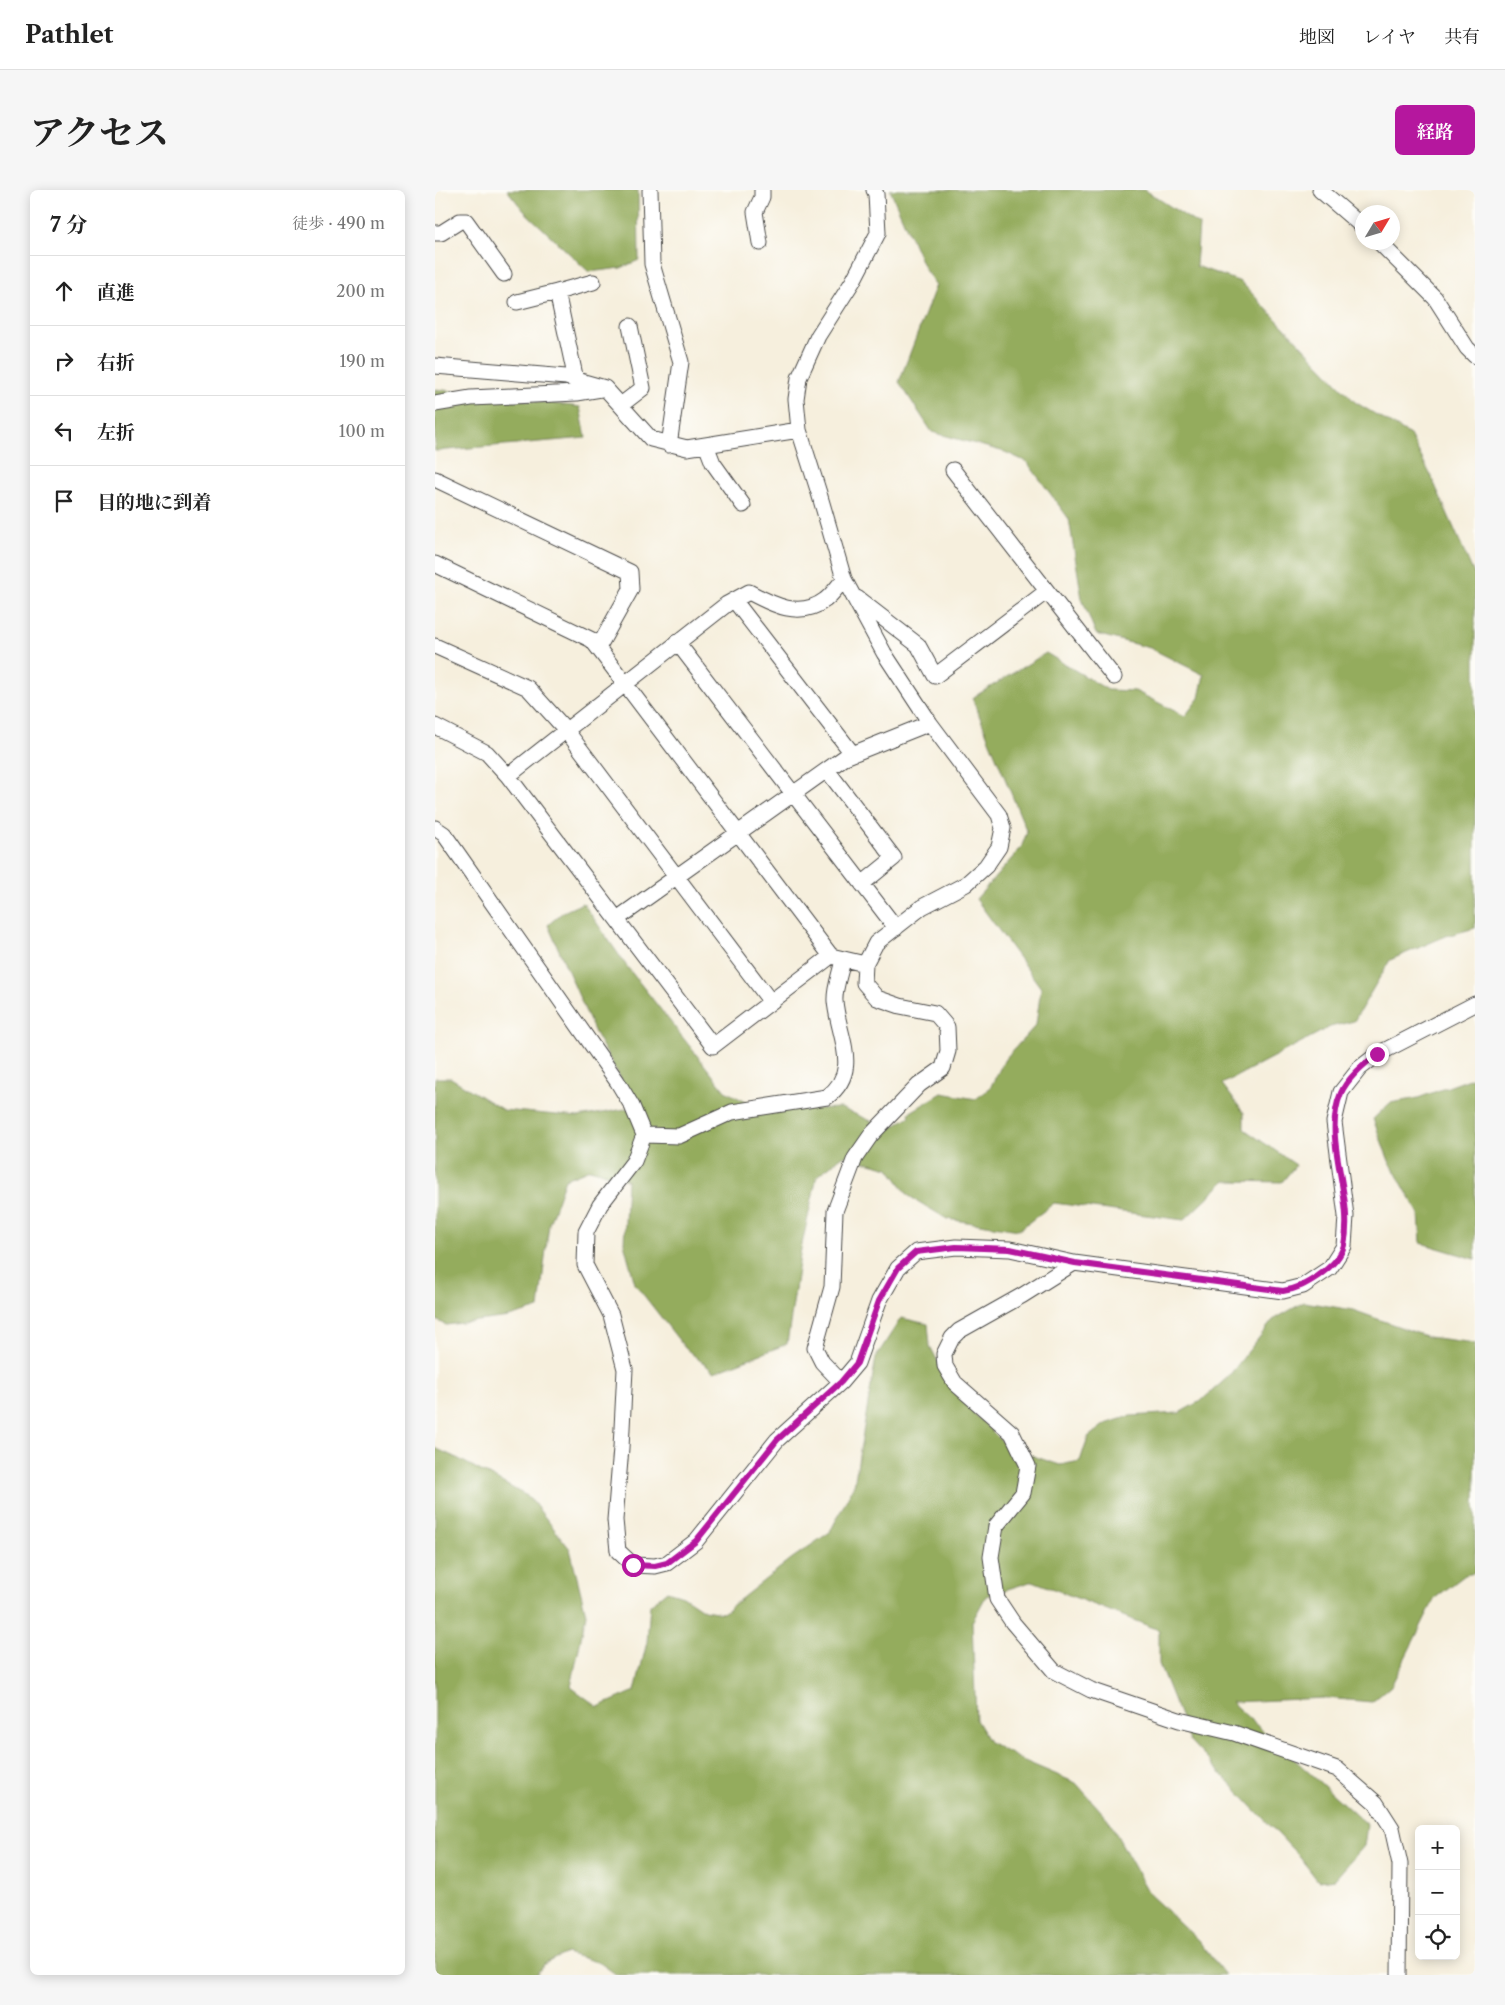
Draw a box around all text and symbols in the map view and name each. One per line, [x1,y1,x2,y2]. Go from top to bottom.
text: Pathlet [25,20,113,49]
text: 地図 [1299,26,1335,48]
text: レイヤ [1363,26,1416,48]
text: 共有 [1444,26,1480,48]
button: 経路 [1395,105,1475,155]
text: アクセス [30,111,169,154]
north arrow [1355,205,1400,250]
text: 7 分 [50,212,87,237]
text: 徒歩 · 490 m [292,213,385,233]
icon: ahead [50,277,78,305]
text: 直進 [97,281,135,304]
text: 200 m [336,281,385,301]
icon: right [50,347,78,375]
text: 右折 [97,351,135,374]
text: 190 m [340,351,385,371]
icon: left [50,417,78,445]
text: 左折 [97,421,135,444]
text: 100 m [339,421,385,441]
icon: arrive [50,487,78,515]
text: 目的地に到着 [97,491,211,514]
route end [1366,1043,1389,1066]
route start [622,1554,645,1577]
map controls [1415,1825,1460,1960]
button: + [1415,1825,1460,1870]
button: − [1415,1870,1460,1915]
button: locate [1415,1915,1460,1960]

